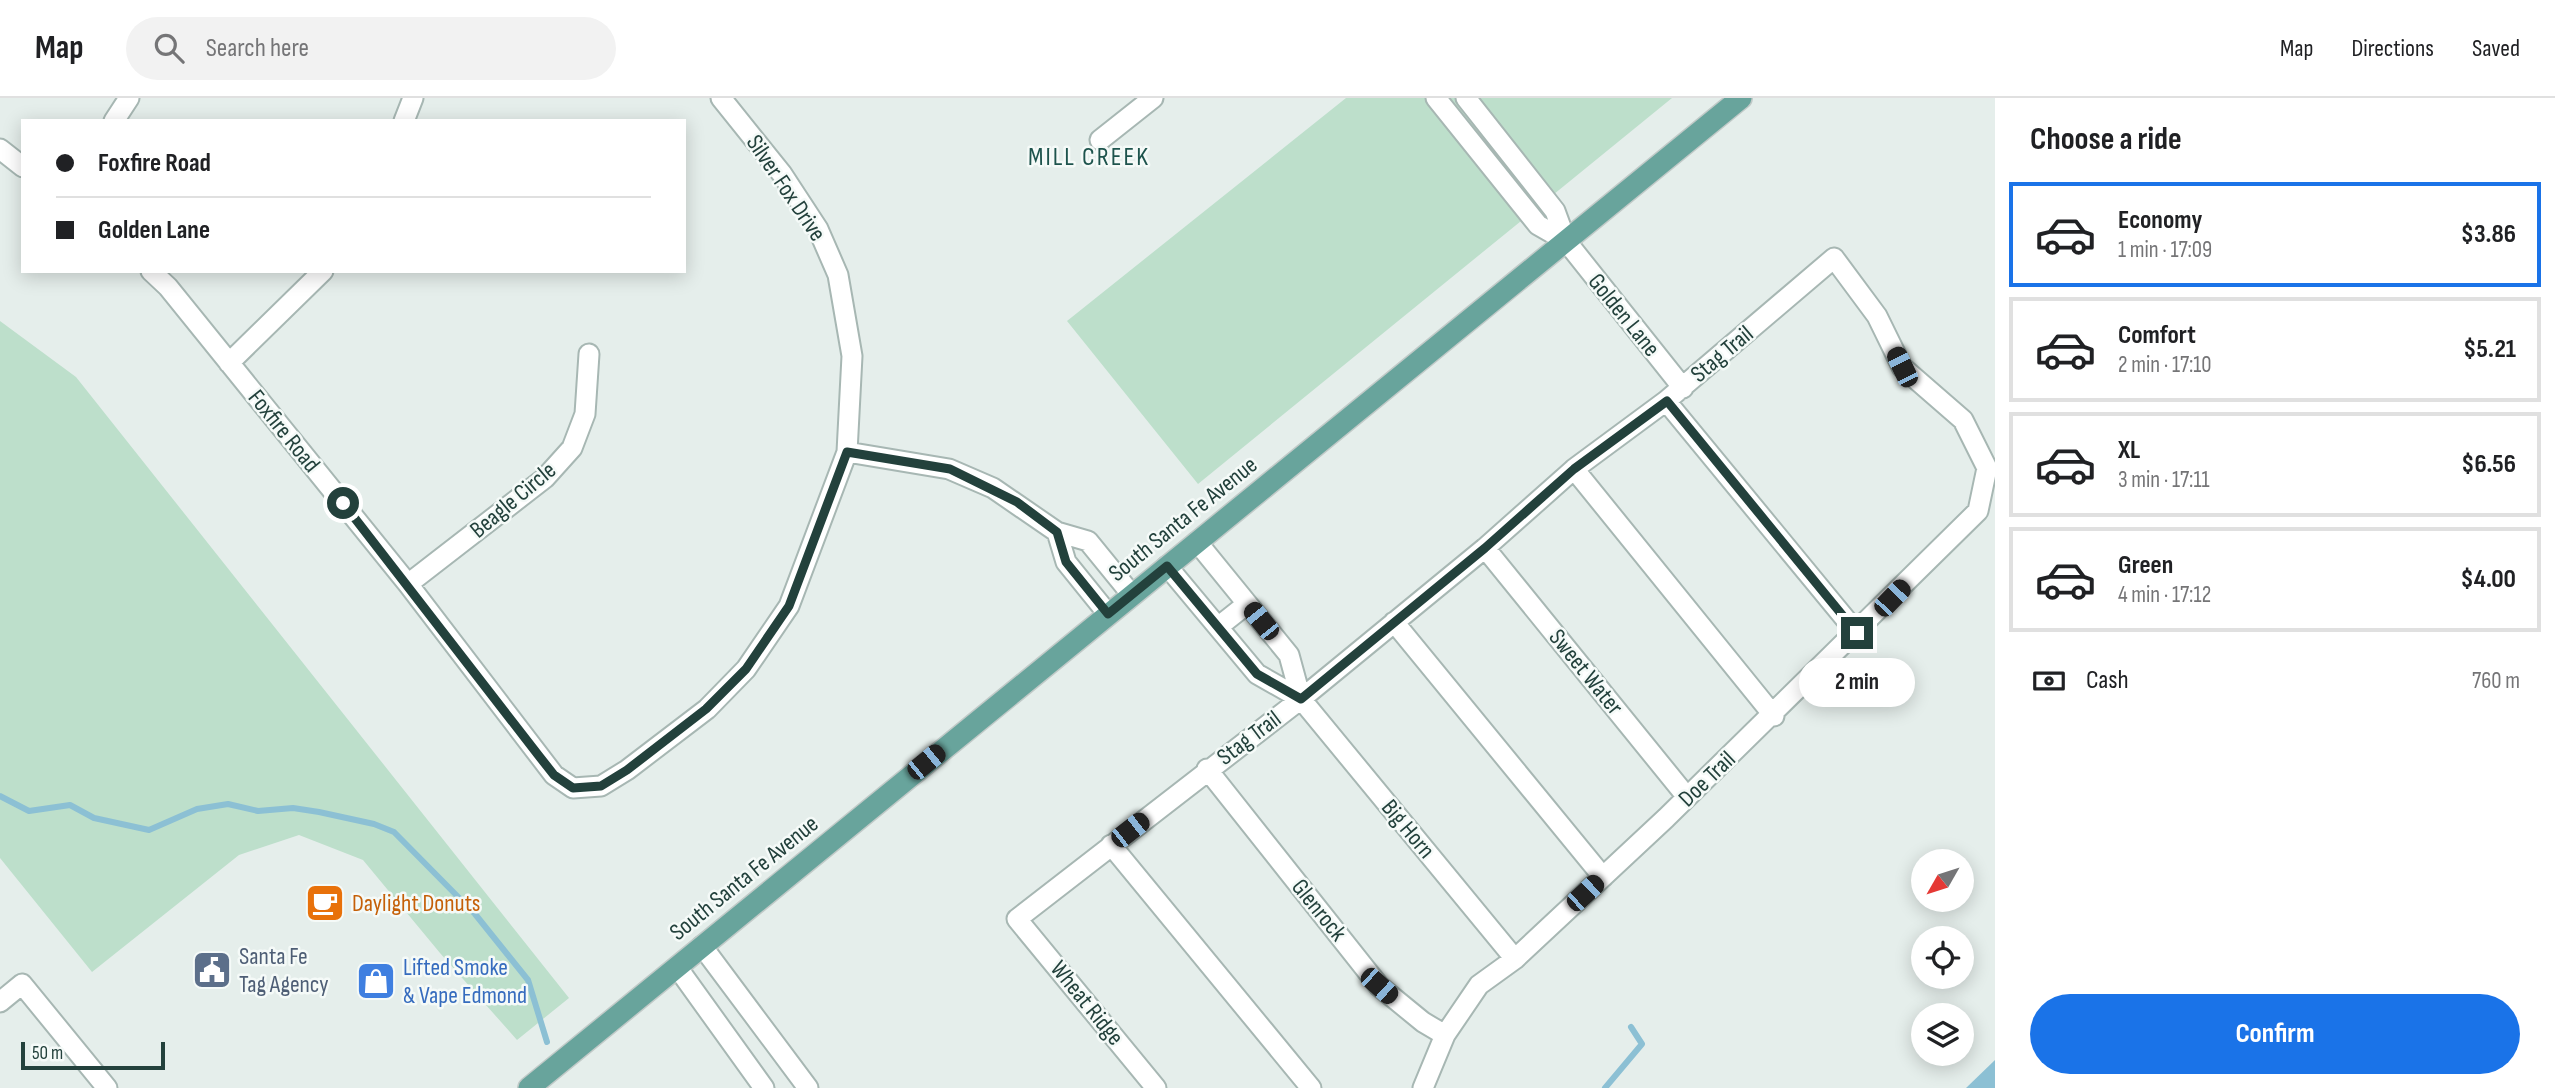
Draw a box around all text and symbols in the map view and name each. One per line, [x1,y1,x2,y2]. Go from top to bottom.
search box [126,17,616,80]
text: Map [35,28,84,68]
icon: search [150,29,188,67]
text: Search here [206,33,309,64]
text: Map [2280,34,2313,63]
text: Directions [2351,34,2434,63]
text: Saved [2472,34,2520,63]
text: Choose a ride [2030,120,2182,159]
street label: Silver Fox Drive [740,129,832,247]
district label: MILL CREEK [1028,142,1150,173]
text: Foxfire Road [98,148,211,179]
icon: car [2034,203,2097,266]
text: Economy [2118,205,2202,236]
text: Golden Lane [98,215,210,246]
text: $3.86 [2461,219,2516,250]
text: 1 min · 17:09 [2118,236,2212,264]
street label: Golden Lane [1582,268,1666,362]
icon: car [2034,318,2097,381]
street label: Stag Trail [1685,320,1759,388]
text: Comfort [2118,320,2196,351]
text: $5.21 [2463,334,2516,365]
car [1884,344,1921,390]
text: 2 min · 17:10 [2118,351,2212,379]
street label: Foxfire Road [242,384,326,478]
icon: car [2034,433,2097,496]
text: XL [2118,435,2140,466]
text: $6.56 [2461,449,2516,480]
street label: South Santa Fe Avenue [1103,450,1263,588]
street label: Beagle Circle [464,456,562,544]
text: 3 min · 17:11 [2118,466,2210,494]
route start [327,487,359,519]
icon: car [2034,548,2097,611]
text: Green [2118,550,2173,581]
text: $4.00 [2460,564,2516,595]
car [1870,576,1915,620]
text: 4 min · 17:12 [2118,581,2211,609]
car [1240,598,1283,644]
route end [1841,617,1873,649]
street label: Sweet Water [1543,623,1629,721]
callout: 2 min [1799,658,1915,706]
icon: cash [2030,662,2068,700]
text: Cash [2086,665,2129,696]
text: 760 m [2472,667,2520,695]
text: 2 min [1835,668,1879,696]
street label: Stag Trail [1211,705,1287,771]
car [904,741,949,783]
street label: Doe Trail [1673,745,1741,813]
street label: Big Horn [1375,794,1441,864]
street label: South Santa Fe Avenue [664,809,824,947]
car [1107,809,1154,851]
north arrow [1911,849,1974,912]
map controls [1911,849,1974,1066]
car [1563,871,1608,915]
street label: Glenrock [1285,873,1353,947]
cafe icon: Daylight Donuts [304,882,346,924]
place label: Daylight Donuts [352,889,480,918]
button: locate [1911,926,1974,989]
place label: Santa Fe Tag Agency [239,942,329,999]
public building icon: Santa Fe Tag Agency [191,949,233,991]
place label: Lifted Smoke & Vape Edmond [403,953,527,1010]
street label: Wheat Ridge [1044,955,1130,1051]
shop icon: Lifted Smoke & Vape Edmond [355,960,397,1002]
car [1357,964,1402,1008]
button: Confirm [2030,994,2520,1074]
button: layers [1911,1003,1974,1066]
scale bar [21,1039,164,1071]
text: 50 m [32,1042,63,1065]

